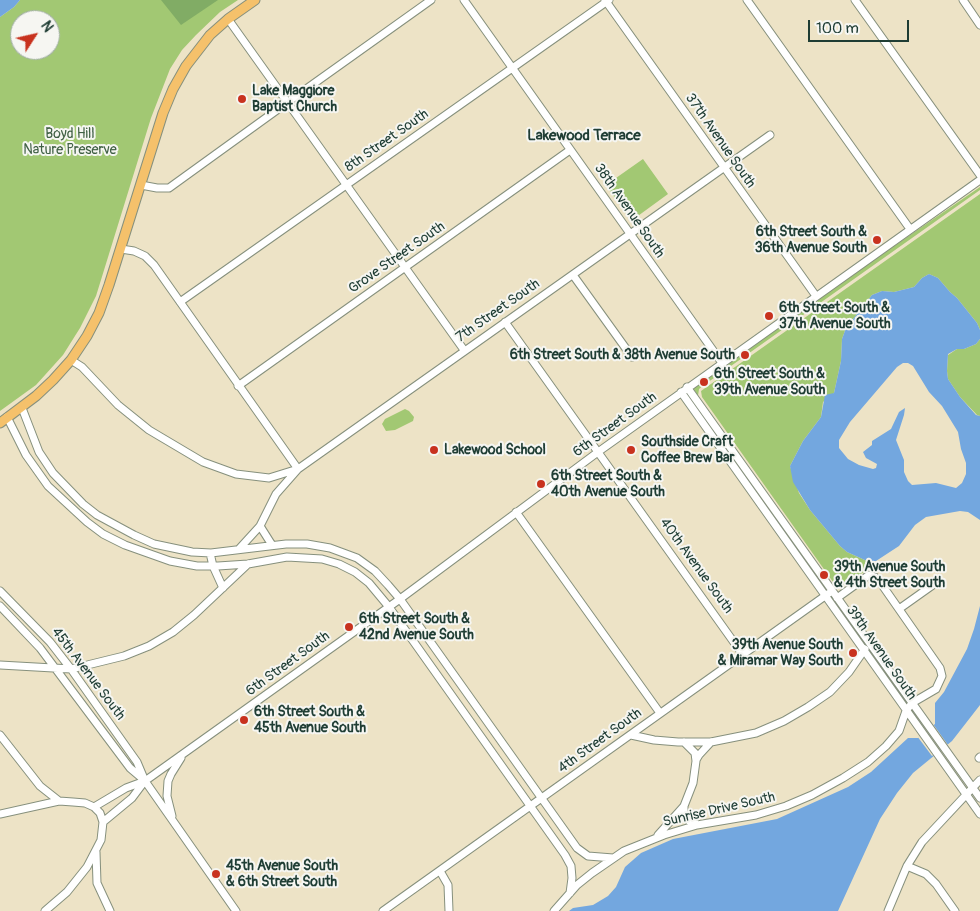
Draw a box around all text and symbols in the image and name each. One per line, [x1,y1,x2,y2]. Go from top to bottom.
north arrow [10,10,60,60]
scale bar [810,10,911,42]
text: N [37,18,57,35]
text: 100 m [816,19,859,38]
place label: Lake Maggiore Baptist Church [252,83,337,115]
street label: 37th Avenue South [681,91,759,191]
marker: Lake Maggiore Baptist Church [236,93,248,105]
street label: 8th Street South [342,106,432,176]
park label: Boyd Hill Nature Preserve [23,126,117,158]
district label: Lakewood Terrace [527,127,641,145]
street label: 38th Avenue South [590,161,668,261]
street label: Grove Street South [346,219,448,297]
place label: 6th Street South & 36th Avenue South [755,224,867,256]
marker: 6th Street South & 36th Avenue South [871,234,883,246]
street label: 7th Street South [453,276,543,346]
place label: 6th Street South & 37th Avenue South [779,300,890,332]
marker: 6th Street South & 37th Avenue South [763,310,775,322]
place label: 6th Street South & 38th Avenue South [510,347,735,363]
marker: 6th Street South & 38th Avenue South [739,349,751,361]
place label: 6th Street South & 39th Avenue South [714,366,825,398]
marker: 6th Street South & 39th Avenue South [698,376,710,388]
street label: 6th Street South [570,389,660,461]
place label: Southside Craft Coffee Brew Bar [641,434,735,467]
place label: Lakewood School [444,442,546,458]
marker: Lakewood School [428,444,440,456]
marker: Southside Craft Coffee Brew Bar [625,444,637,456]
place label: 6th Street South & 40th Avenue South [551,468,665,501]
marker: 6th Street South & 40th Avenue South [535,478,547,490]
street label: 40th Avenue South [656,515,736,617]
place label: 39th Avenue South & 4th Street South [834,559,945,592]
marker: 39th Avenue South & 4th Street South [818,569,830,581]
street label: 39th Avenue South [842,603,920,703]
place label: 6th Street South & 42nd Avenue South [359,611,474,644]
marker: 6th Street South & 42nd Avenue South [343,621,355,633]
street label: 45th Avenue South [48,624,128,724]
street label: 6th Street South [243,628,333,700]
place label: 39th Avenue South & Miramar Way South [718,637,843,670]
marker: 39th Avenue South & Miramar Way South [847,647,859,659]
place label: 6th Street South & 45th Avenue South [254,704,366,736]
street label: 4th Street South [555,705,645,777]
marker: 6th Street South & 45th Avenue South [238,714,250,726]
street label: Sunrise Drive South [661,789,777,831]
place label: 45th Avenue South & 6th Street South [226,858,338,890]
marker: 45th Avenue South & 6th Street South [210,868,222,880]

